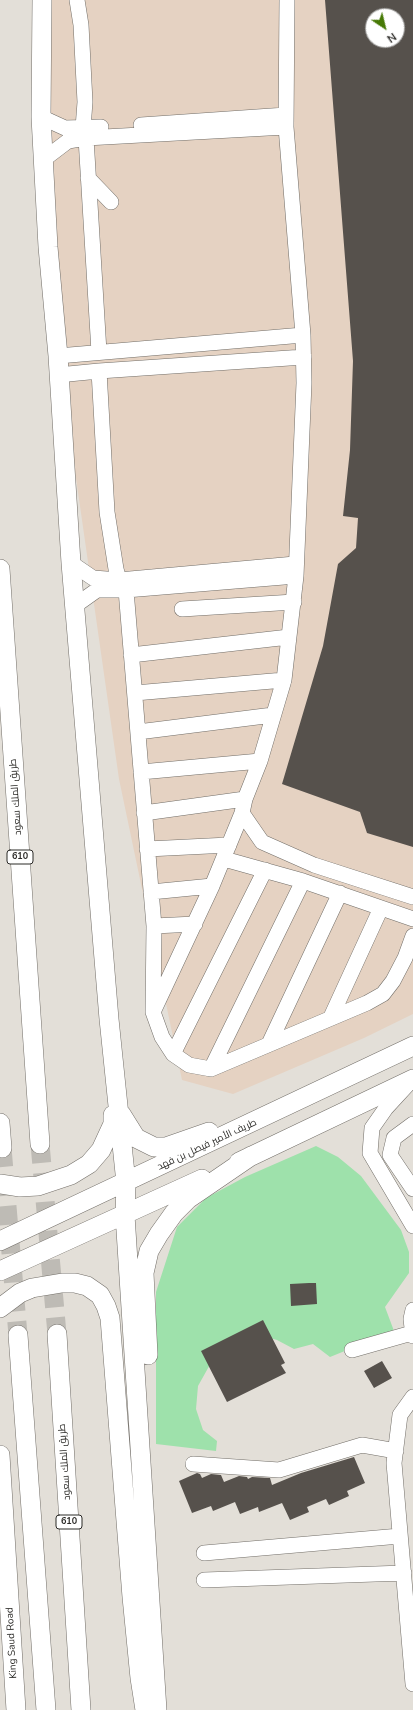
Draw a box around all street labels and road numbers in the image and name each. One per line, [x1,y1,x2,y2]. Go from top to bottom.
street label: طريق الملك سعود [7,758,25,836]
road number: 610 [7,850,33,864]
street label: طريف الأمير فيصل بن فهد [155,1117,259,1173]
street label: طريق الملك سعود [56,1423,74,1501]
road number: 610 [56,1515,82,1529]
street label: King Saud Road [4,1607,20,1679]

